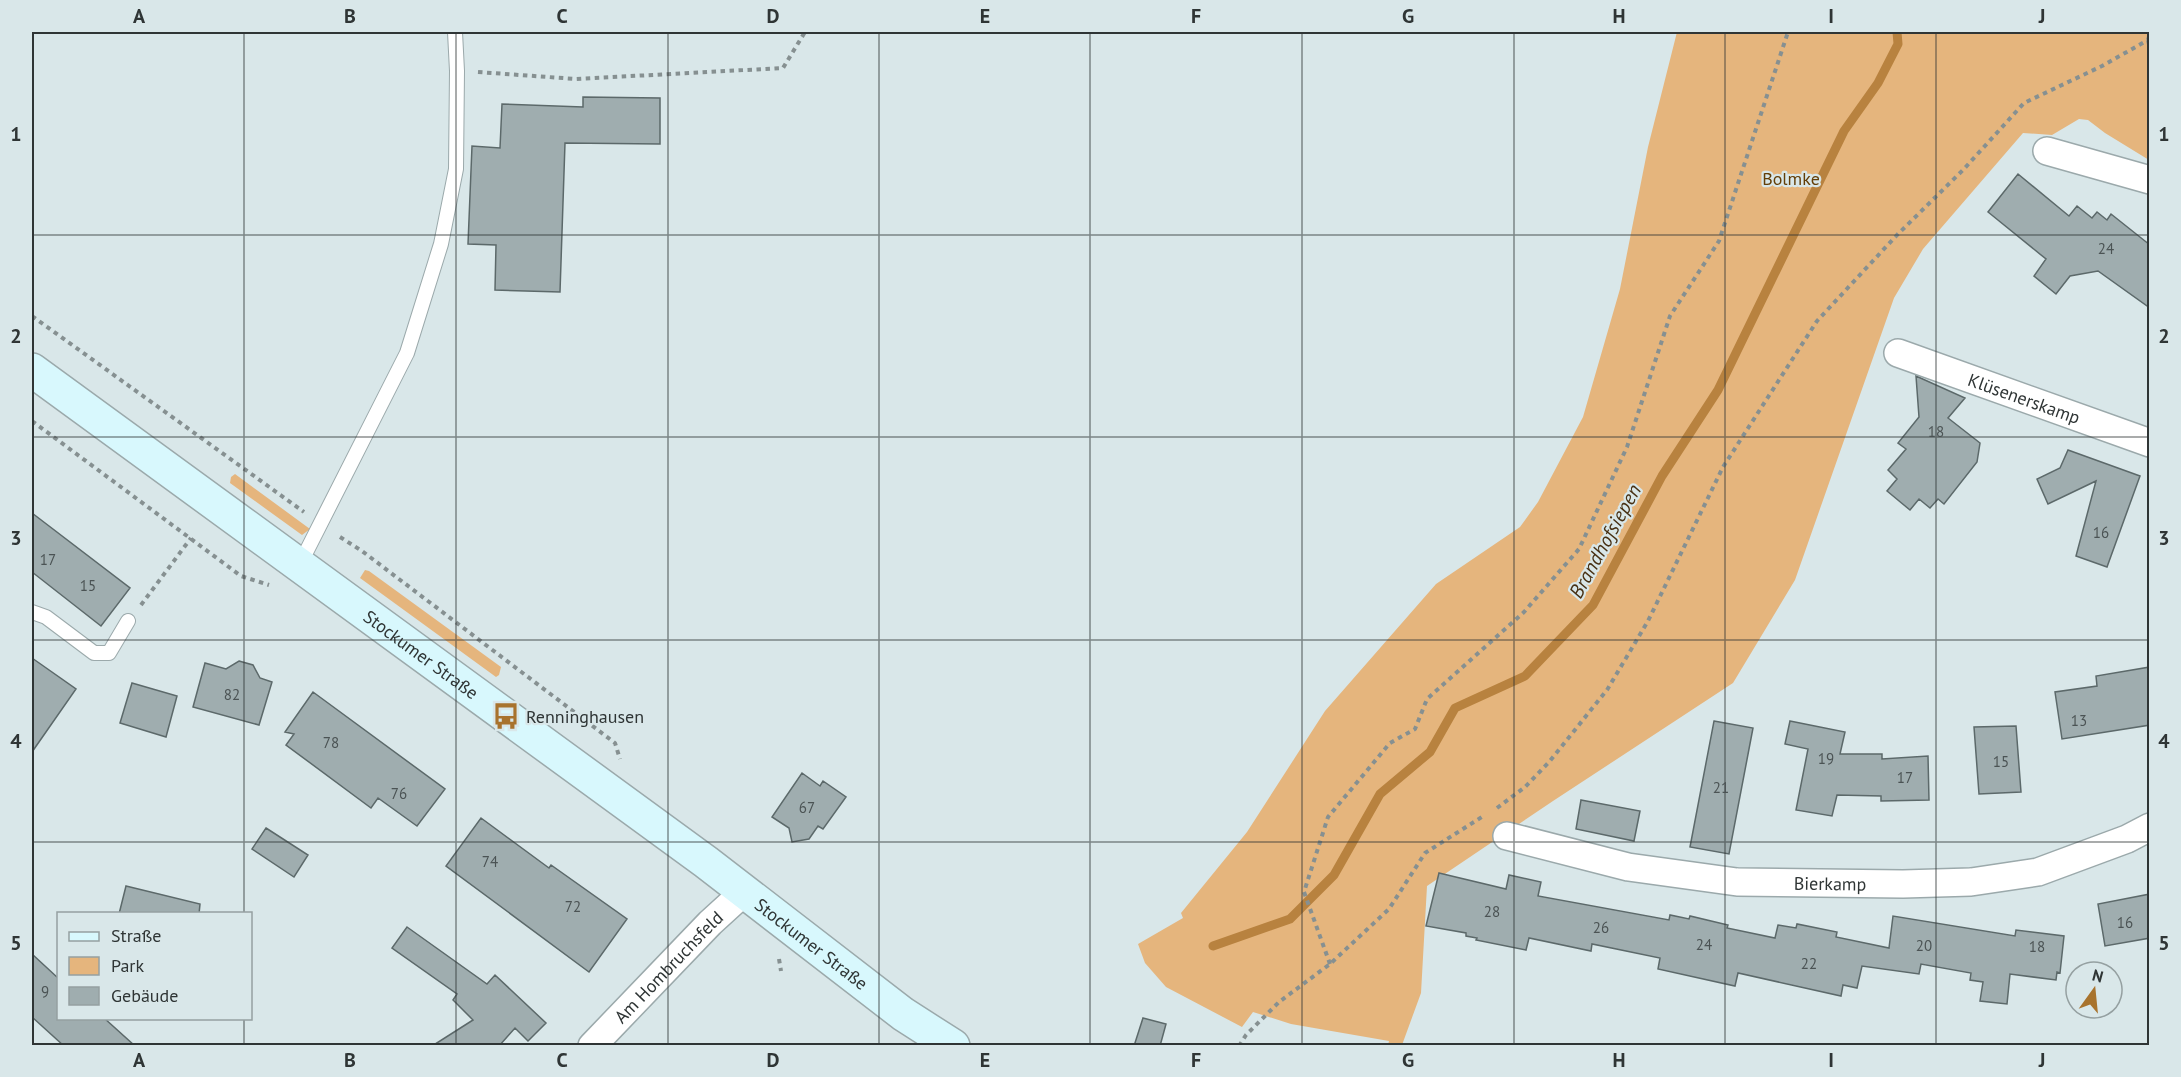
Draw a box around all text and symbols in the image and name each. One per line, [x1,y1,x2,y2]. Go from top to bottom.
text: A [133,3,146,29]
text: B [344,3,356,29]
text: C [556,3,568,29]
text: D [767,3,780,29]
text: E [980,3,990,29]
text: F [1191,3,1201,29]
text: G [1402,3,1414,29]
text: H [1612,3,1626,29]
text: I [1828,3,1834,29]
text: J [2038,3,2045,29]
text: 1 [10,121,22,147]
text: 1 [2158,121,2170,147]
park label: Bolmke [1762,167,1820,190]
house number: 24 [2098,239,2114,258]
text: 2 [10,323,22,349]
text: 2 [2158,323,2170,349]
street label: Klüsenerskamp [1965,368,2083,429]
house number: 18 [1928,422,1944,441]
water label: Brandhofsiepen [1563,479,1647,603]
house number: 16 [2093,523,2109,542]
text: 3 [10,525,22,551]
text: 3 [2158,525,2170,551]
house number: 17 [40,550,56,569]
house number: 15 [80,576,96,595]
street label: Stockumer Straße [359,605,483,704]
house number: 82 [224,685,240,704]
bus stop icon: Renninghausen [491,701,521,731]
place label: Renninghausen [526,705,644,728]
house number: 13 [2071,711,2087,730]
text: 4 [10,728,22,754]
text: 4 [2158,728,2170,754]
house number: 78 [323,733,339,752]
house number: 19 [1818,749,1834,768]
house number: 15 [1993,752,2009,771]
house number: 17 [1897,768,1913,787]
house number: 21 [1713,778,1729,797]
house number: 76 [391,784,407,803]
house number: 67 [799,798,815,817]
house number: 74 [482,852,498,871]
street label: Bierkamp [1794,871,1866,895]
street label: Stockumer Straße [751,893,873,994]
house number: 72 [565,897,581,916]
house number: 28 [1484,902,1500,921]
street label: Am Hombruchsfeld [609,906,727,1028]
legend [57,912,252,1020]
house number: 16 [2117,913,2133,932]
house number: 26 [1593,918,1609,937]
text: Straße [111,924,162,947]
text: 5 [10,930,22,956]
text: 5 [2158,930,2170,956]
house number: 24 [1696,935,1712,954]
house number: 20 [1916,936,1932,955]
house number: 18 [2029,937,2045,956]
text: Park [111,954,144,977]
house number: 22 [1801,954,1817,973]
north arrow [2064,960,2124,1020]
text: N [2090,964,2106,987]
house number: 9 [41,982,49,1001]
text: Gebäude [111,984,178,1007]
text: A [133,1047,146,1073]
text: B [344,1047,356,1073]
text: C [556,1047,568,1073]
text: D [767,1047,780,1073]
text: E [980,1047,990,1073]
text: F [1191,1047,1201,1073]
text: G [1402,1047,1414,1073]
text: H [1612,1047,1626,1073]
text: I [1828,1047,1834,1073]
text: J [2038,1047,2045,1073]

